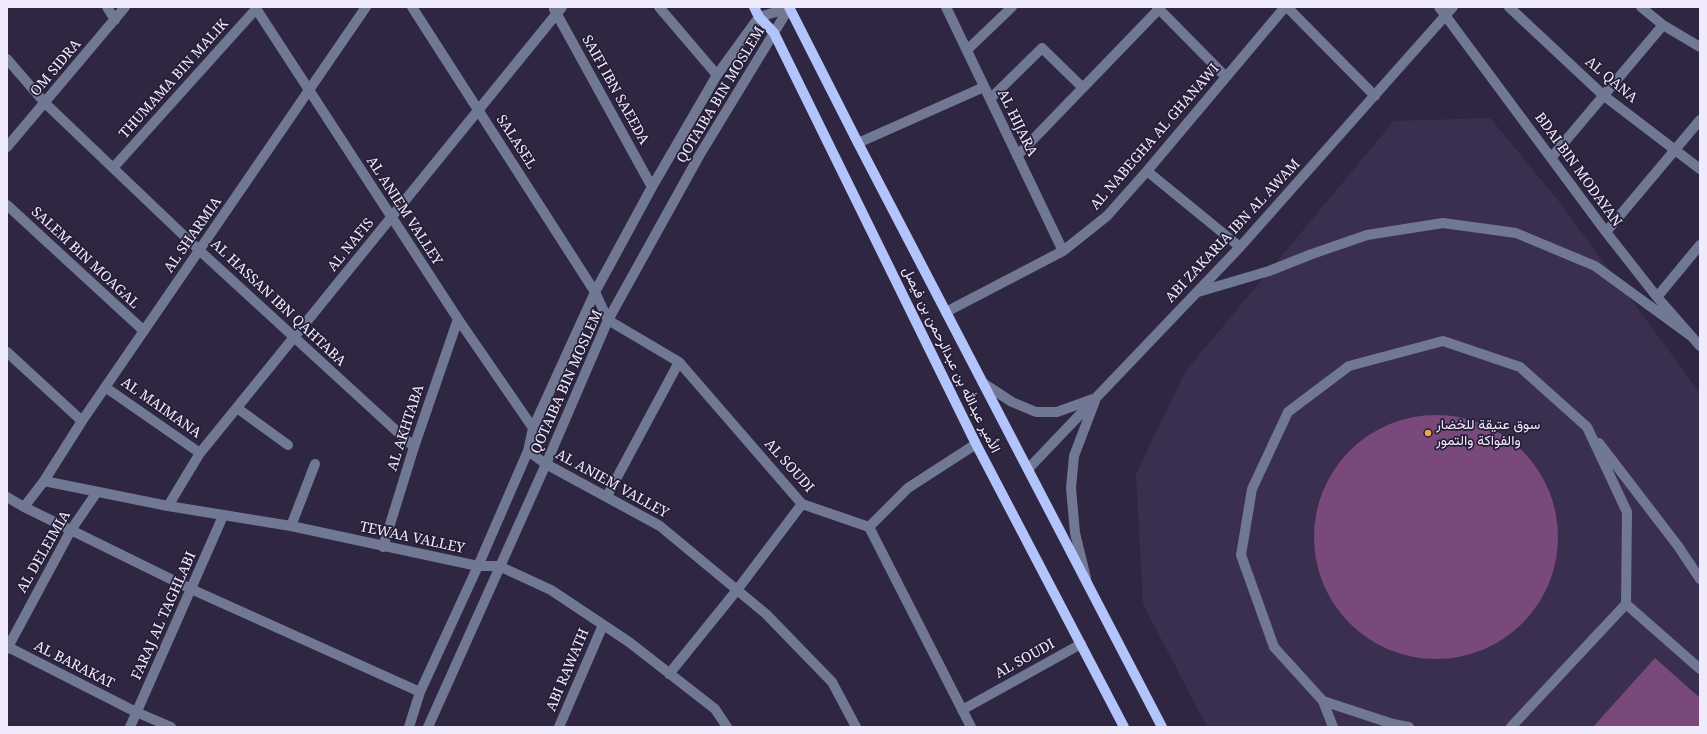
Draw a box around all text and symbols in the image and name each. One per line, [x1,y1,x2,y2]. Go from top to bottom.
street label: THUMAMA BIN MALIK [116,16,232,142]
street label: QOTAIBA BIN MOSLEM [674,24,768,166]
street label: SAIFI IBN SAEEDA [578,32,652,148]
street label: OM SIDRA [27,36,85,100]
street label: AL QANA [1582,53,1640,107]
street label: AL NABEGHA AL GHANAWI [1087,61,1223,213]
street label: AL HIJARA [994,87,1040,159]
street label: BDAI BIN MODAYAN [1531,110,1625,230]
street label: SALASEL [492,112,540,172]
street label: AL ANIEM VALLEY [363,153,445,269]
street label: ABI ZAKARIA IBN AL AWAM [1162,156,1304,306]
street label: AL SHARMIA [161,194,225,276]
street label: SALEM BIN MOAGAL [28,204,142,312]
street label: AL NAFIS [324,215,378,275]
street label: AL HASSAN IBN QAHTABA [207,236,349,370]
street label: الأمير عبدالله بن عبدالرحمن بن فيصل [898,264,1004,456]
street label: QOTAIBA BIN MOSLEM [528,307,606,457]
street label: AL MAIMANA [118,374,204,442]
street label: AL AKHTABA [384,383,428,473]
place label: سوق عتيقة للخضار والفواكة والتمور [1436,417,1540,450]
marker: سوق عتيقة للخضار والفواكة والتمور [1423,428,1433,438]
street label: AL SOUDI [761,436,817,496]
street label: AL ANIEM VALLEY [553,446,671,522]
street label: AL DELEIMIA [14,508,74,596]
street label: TEWAA VALLEY [358,519,466,557]
street label: FARAJ AL TAGHLABI [128,549,200,683]
street label: ABI RAWATH [543,626,593,714]
street label: AL SOUDI [992,636,1058,682]
street label: AL BARAKAT [31,638,117,692]

